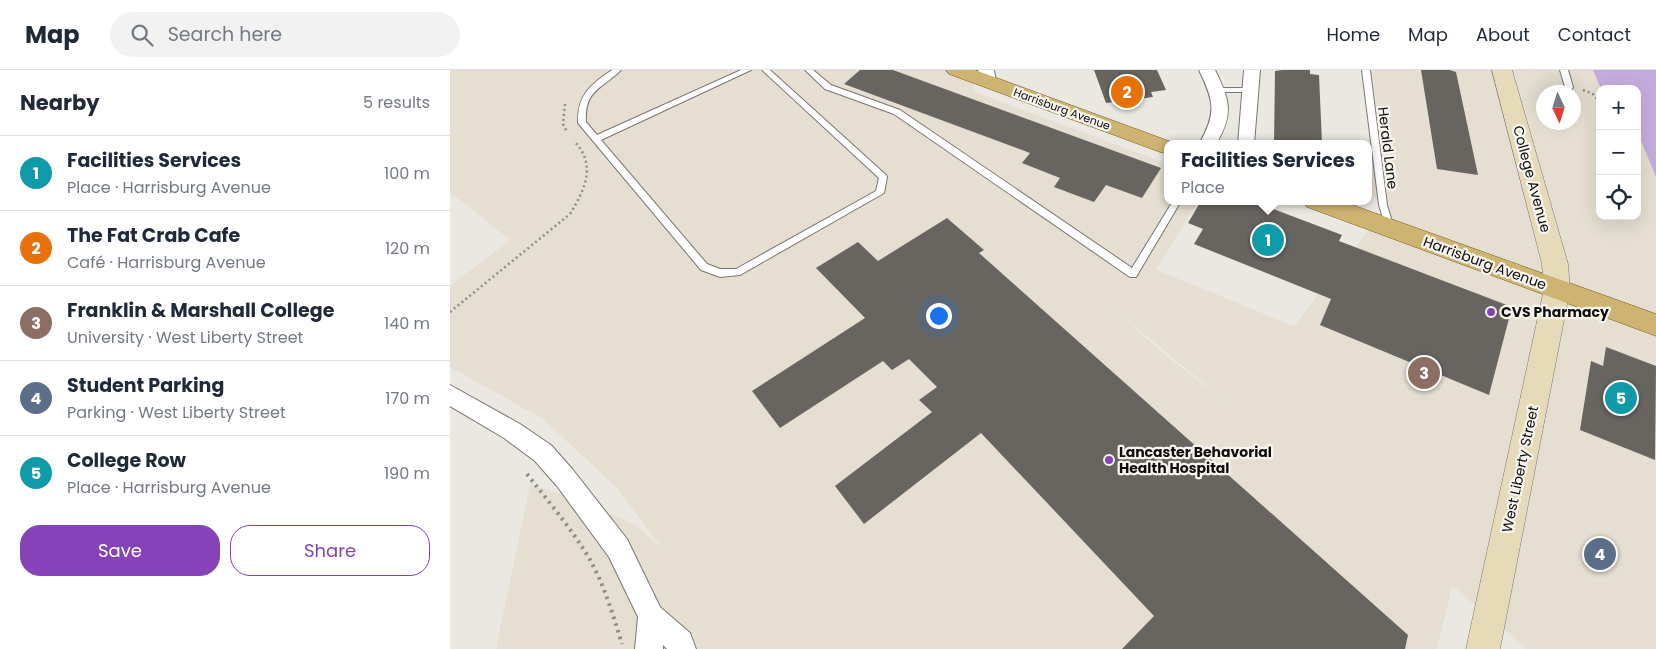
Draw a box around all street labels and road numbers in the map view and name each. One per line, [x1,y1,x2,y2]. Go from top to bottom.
street label: Harrisburg Avenue [1011,84,1113,134]
street label: Herald Lane [1373,106,1403,191]
street label: College Avenue [1508,123,1556,235]
street label: Harrisburg Avenue [1421,231,1550,295]
street label: West Liberty Street [1497,404,1543,534]

